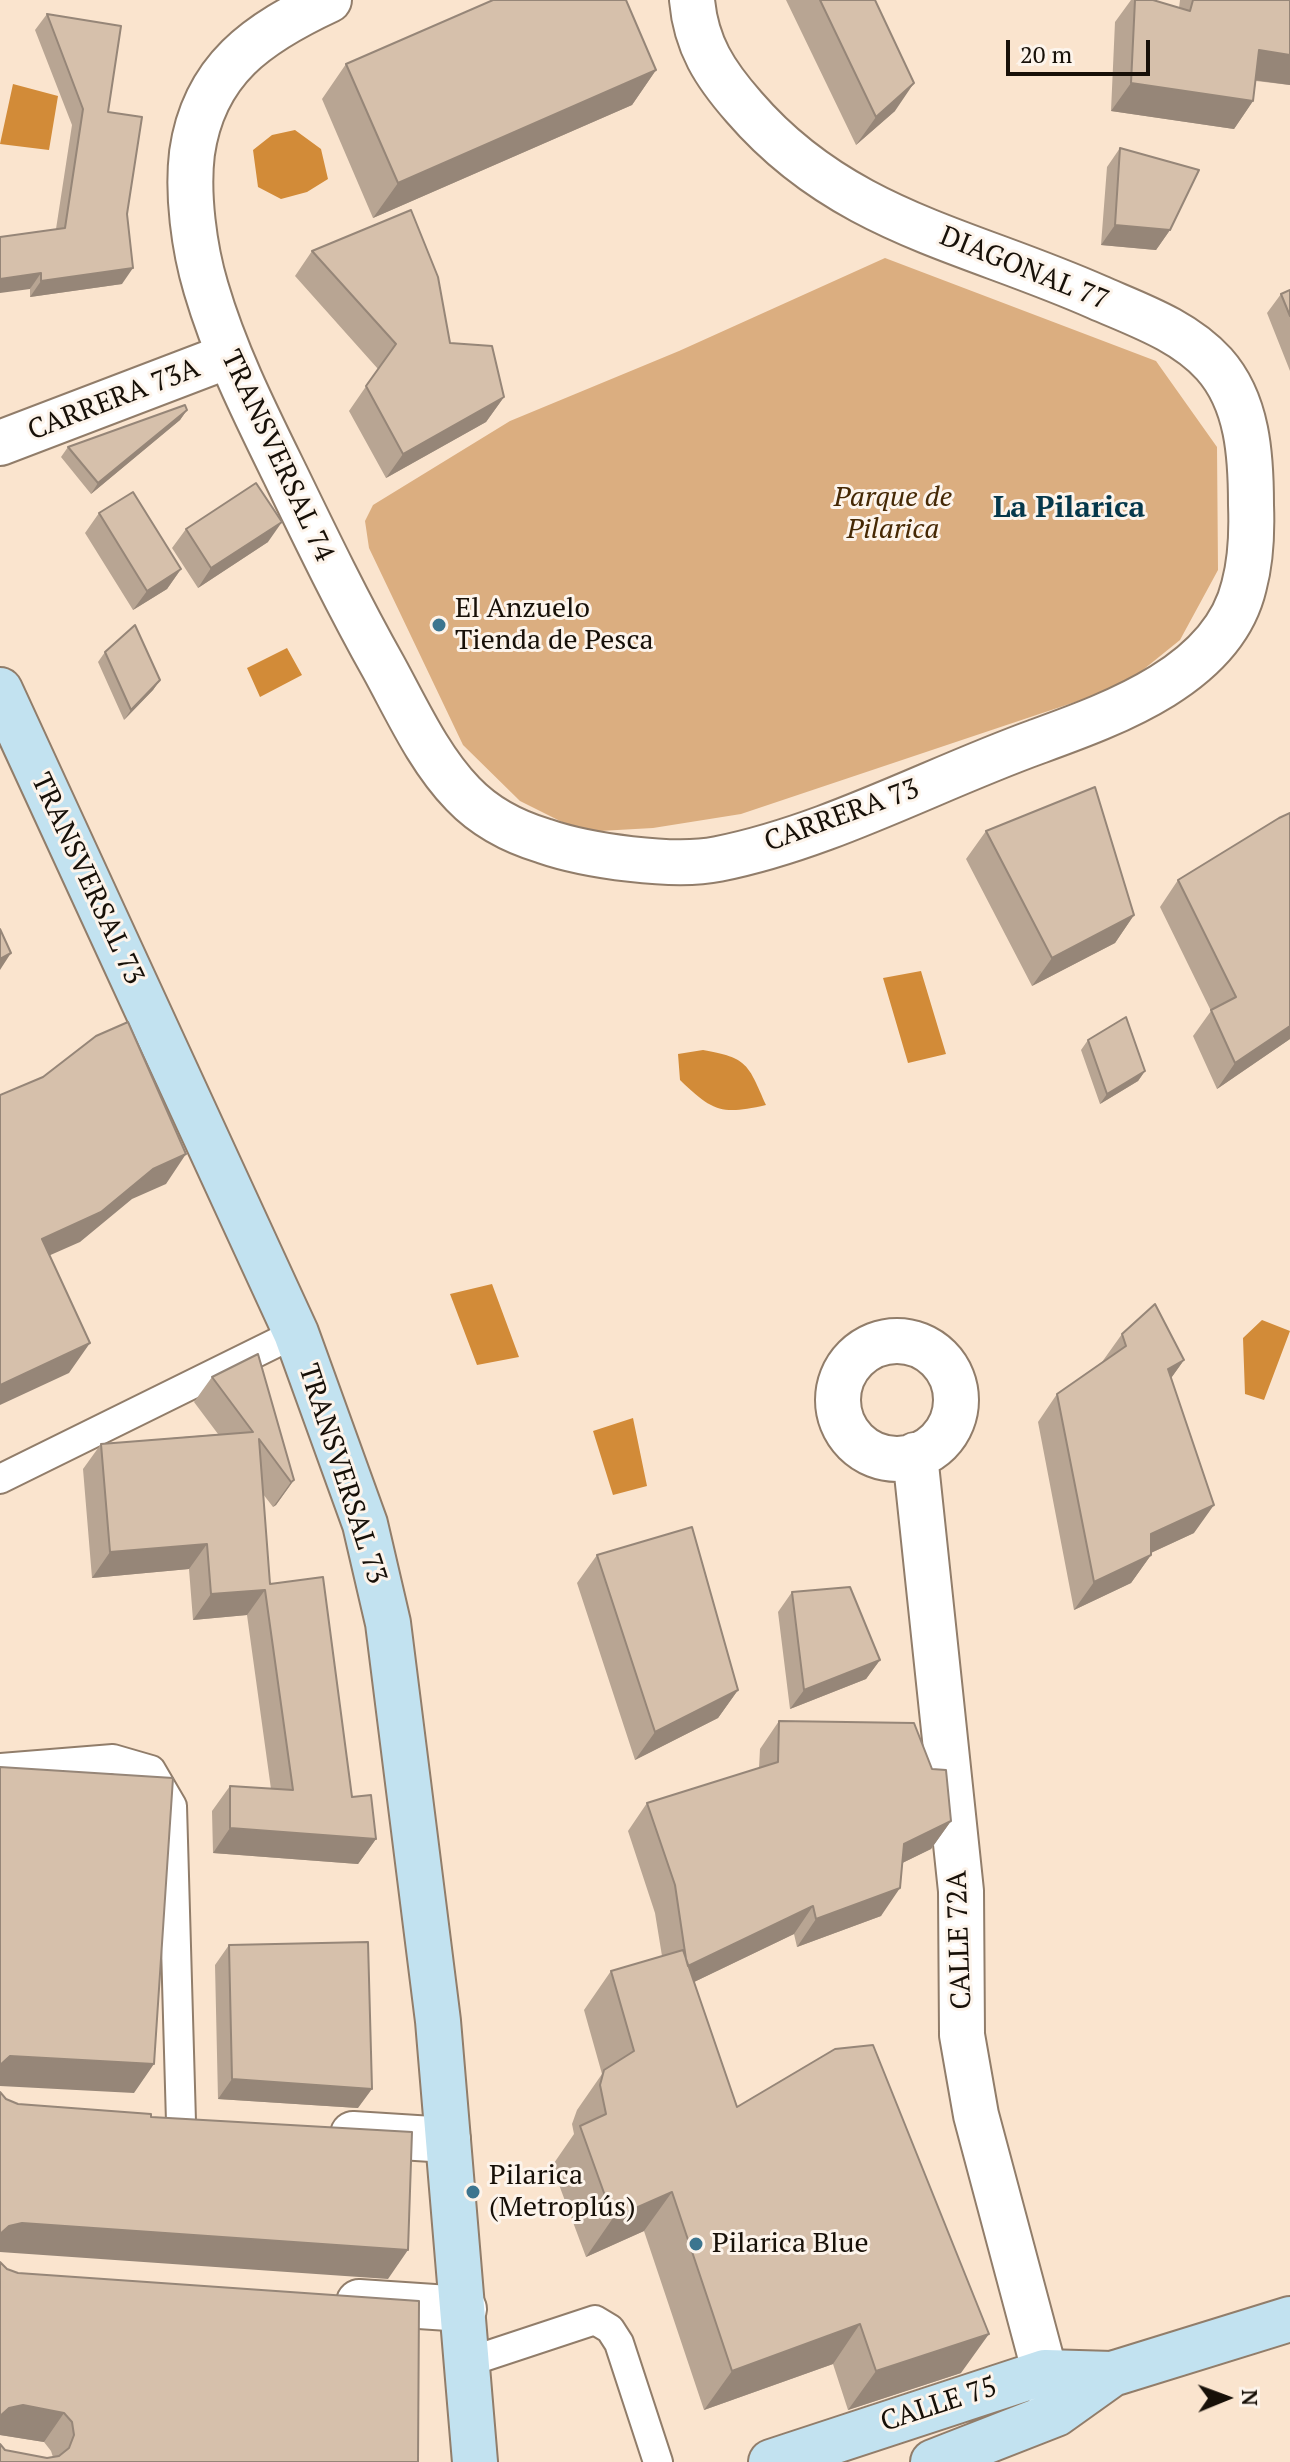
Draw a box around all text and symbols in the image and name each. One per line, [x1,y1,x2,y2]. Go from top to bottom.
scale bar [1010,24,1154,74]
text: 20 m [1020,38,1072,70]
street label: DIAGONAL 77 [935,220,1113,318]
street label: TRANSVERSAL 74 [213,345,341,567]
street label: CARRERA 73A [23,352,205,448]
park label: Parque de Pilarica [834,481,952,547]
district label: La Pilarica [993,490,1145,526]
place label: El Anzuelo Tienda de Pesca [455,592,654,658]
marker: El Anzuelo Tienda de Pesca [430,616,448,634]
street label: TRANSVERSAL 73 [23,768,151,990]
street label: CARRERA 73 [760,772,924,860]
street label: TRANSVERSAL 73 [291,1360,393,1588]
street label: CALLE 72A [941,1870,979,2010]
place label: Pilarica (Metroplús) [489,2159,636,2225]
marker: Pilarica (Metroplús) [464,2183,482,2201]
place label: Pilarica Blue [712,2227,869,2261]
marker: Pilarica Blue [687,2235,705,2253]
north arrow [1186,2358,1266,2438]
street label: CALLE 75 [877,2370,1001,2440]
text: N [1236,2389,1265,2406]

